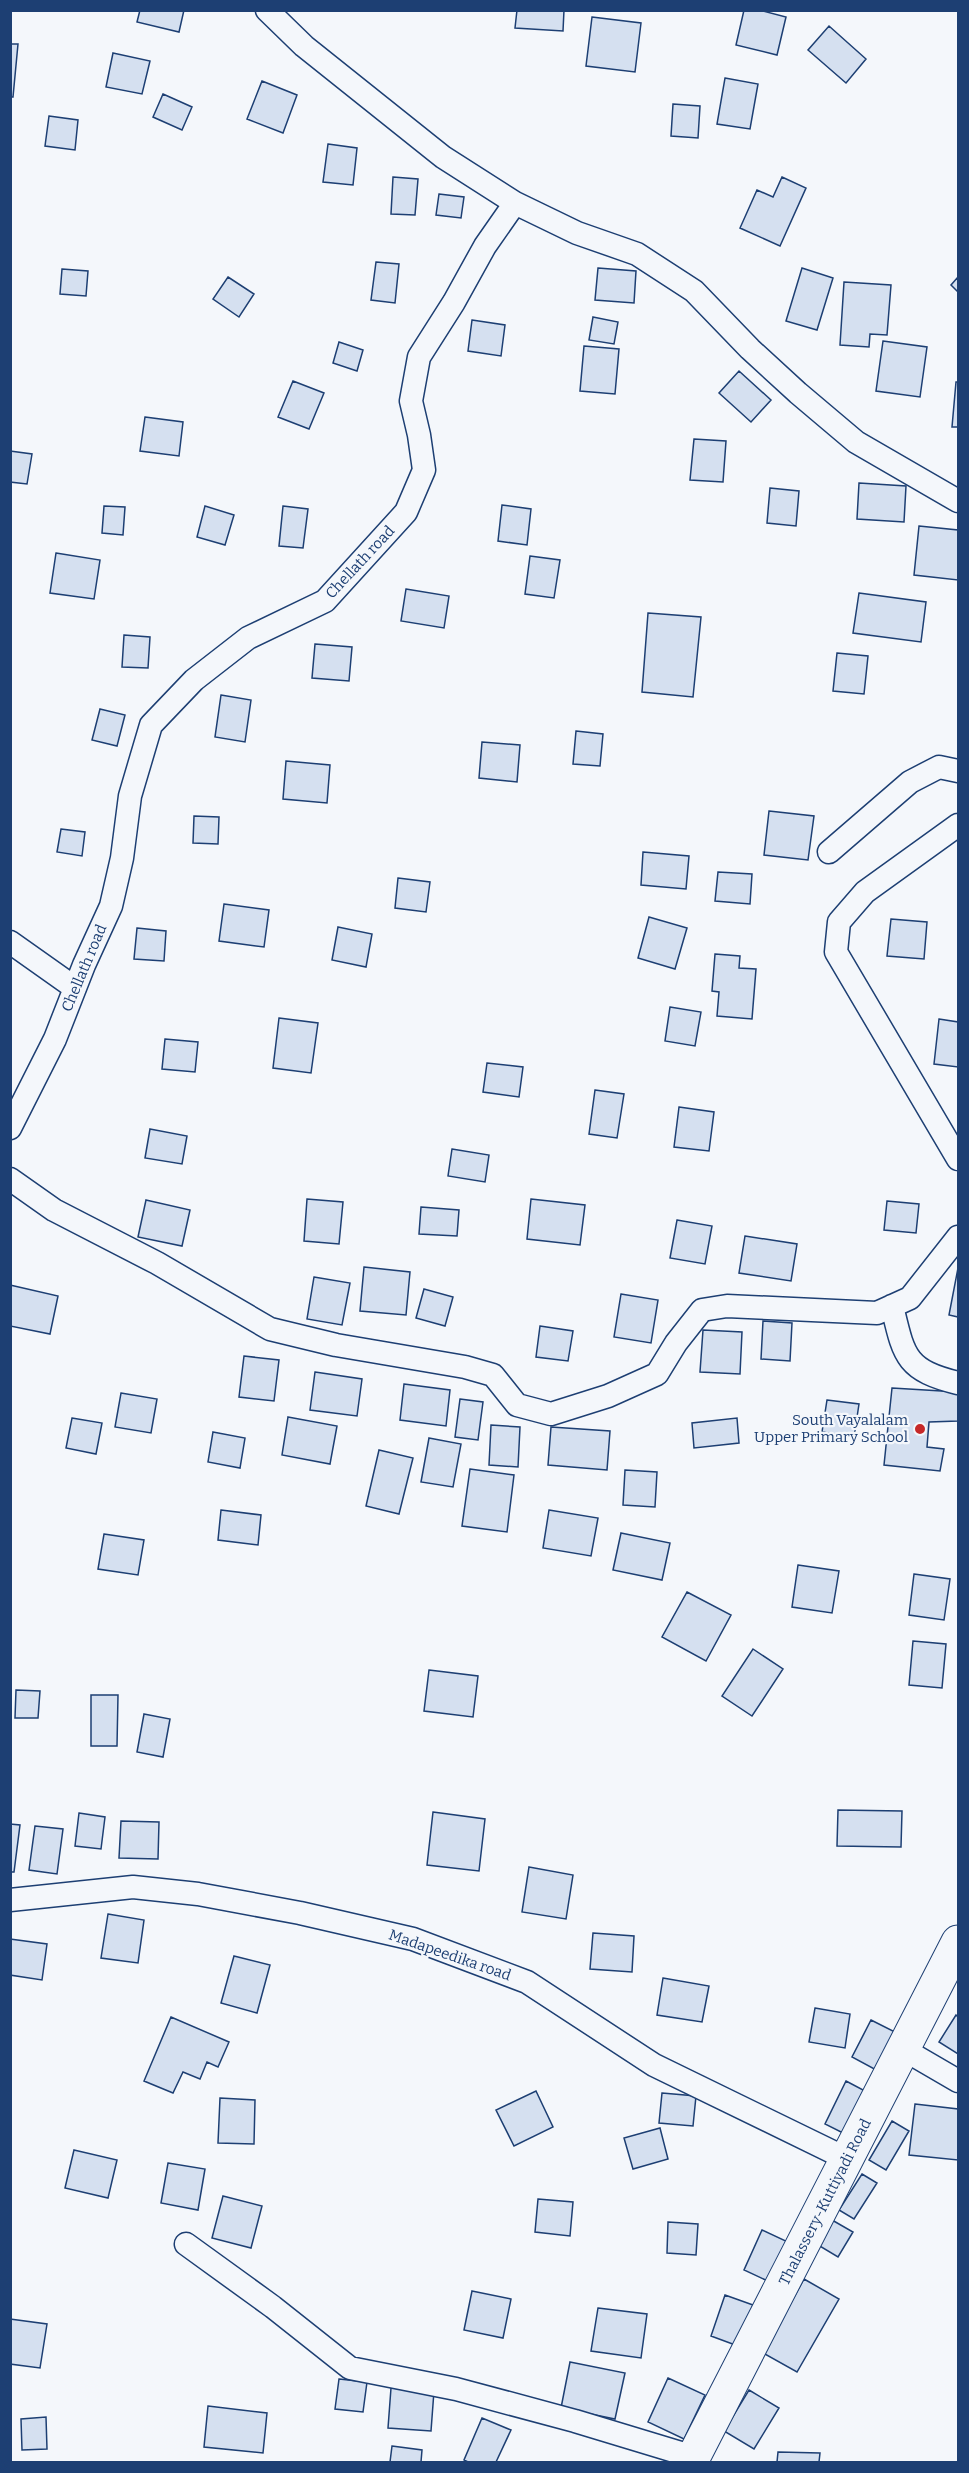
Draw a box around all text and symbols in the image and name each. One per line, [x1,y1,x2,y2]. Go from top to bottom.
street label: Chellath road [322,522,398,602]
street label: Chellath road [58,922,110,1014]
place label: South Vayalalam Upper Primary School [754,1411,909,1446]
marker: South Vayalalam Upper Primary School [913,1422,927,1436]
street label: Madapeedika road [386,1926,514,1984]
street label: Thalassery-Kuttiyadi Road [775,2116,875,2288]

